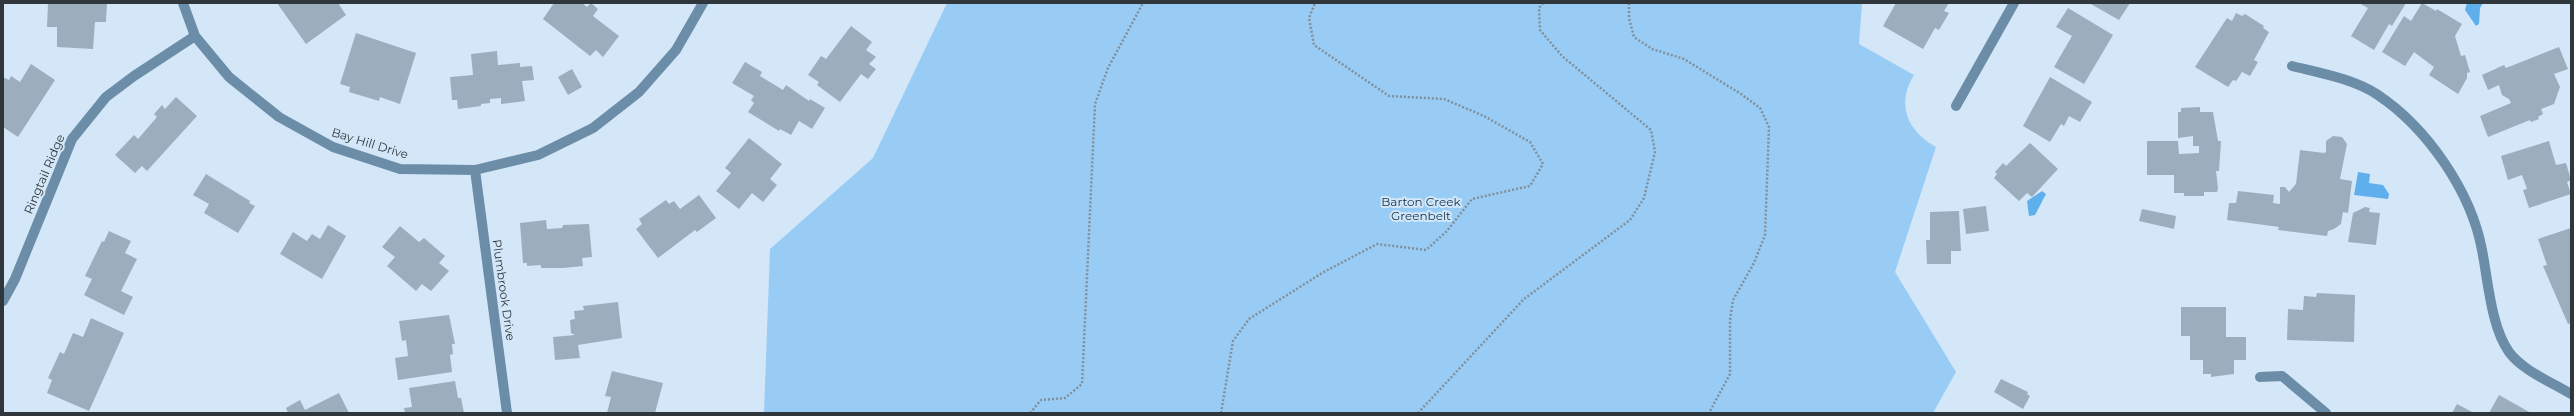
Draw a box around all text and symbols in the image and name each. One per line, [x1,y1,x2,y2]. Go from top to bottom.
street label: Bay Hill Drive [330,124,410,162]
street label: Ringtail Ridge [20,132,68,216]
park label: Barton Creek Greenbelt [1381,194,1462,223]
street label: Plumbrook Drive [489,238,519,342]

